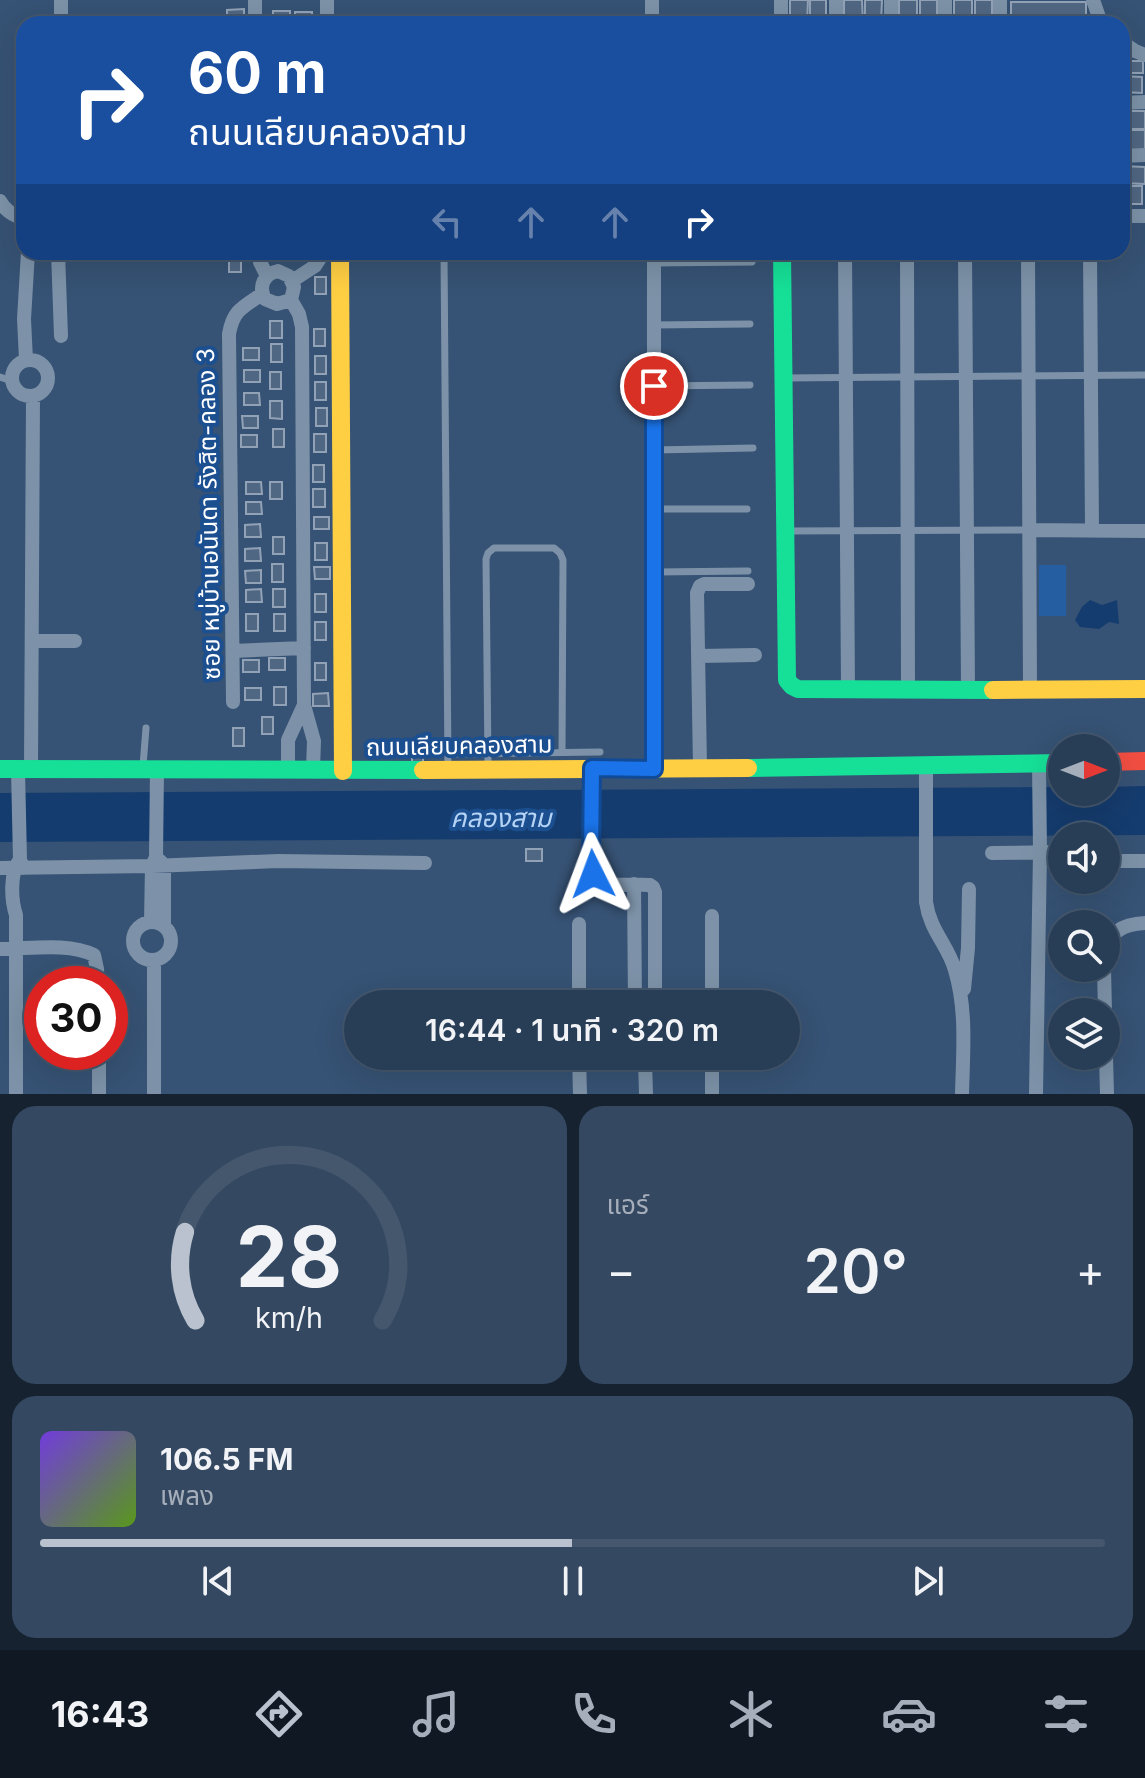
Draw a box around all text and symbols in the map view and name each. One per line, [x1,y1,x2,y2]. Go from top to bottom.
text: 60 m [188,39,327,107]
icon: right [56,48,160,152]
text: ถนนเลียบคลองสาม [188,110,468,154]
icon: left [425,200,469,244]
icon: ahead [509,200,553,244]
icon: ahead [593,200,637,244]
icon: right [677,200,721,244]
street label: ซอย หมู่บ้านอนันดา รังสิต-คลอง 3 [191,348,227,680]
pin [620,352,688,420]
icon: arrive [632,364,676,408]
street label: ถนนเลียบคลองสาม [366,729,552,762]
north arrow [1048,734,1120,806]
map controls [1048,734,1120,1070]
water label: คลองสาม [450,802,554,833]
button: sound [1048,822,1120,894]
position arrow [551,832,635,916]
button: search [1048,910,1120,982]
speed limit sign: 30 [24,966,128,1070]
button: layers [1048,998,1120,1070]
text: 16:44 · 1 นาที · 320 m [425,1012,719,1048]
text: แอร์ [607,1189,649,1220]
text: 28 [236,1206,343,1307]
text: 20° [804,1235,908,1307]
text: − [607,1244,636,1298]
text: + [1076,1244,1105,1298]
text: km/h [255,1300,323,1335]
text: 106.5 FM [160,1441,293,1477]
text: เพลง [160,1480,214,1511]
icon: previous [196,1559,240,1603]
icon: pause [551,1559,595,1603]
icon: next [906,1559,950,1603]
icon: directions [251,1686,307,1742]
icon: music [408,1686,464,1742]
icon: phone [566,1686,622,1742]
icon: climate [723,1686,779,1742]
icon: car [881,1686,937,1742]
icon: filters [1038,1686,1094,1742]
text: 16:43 [51,1692,149,1736]

